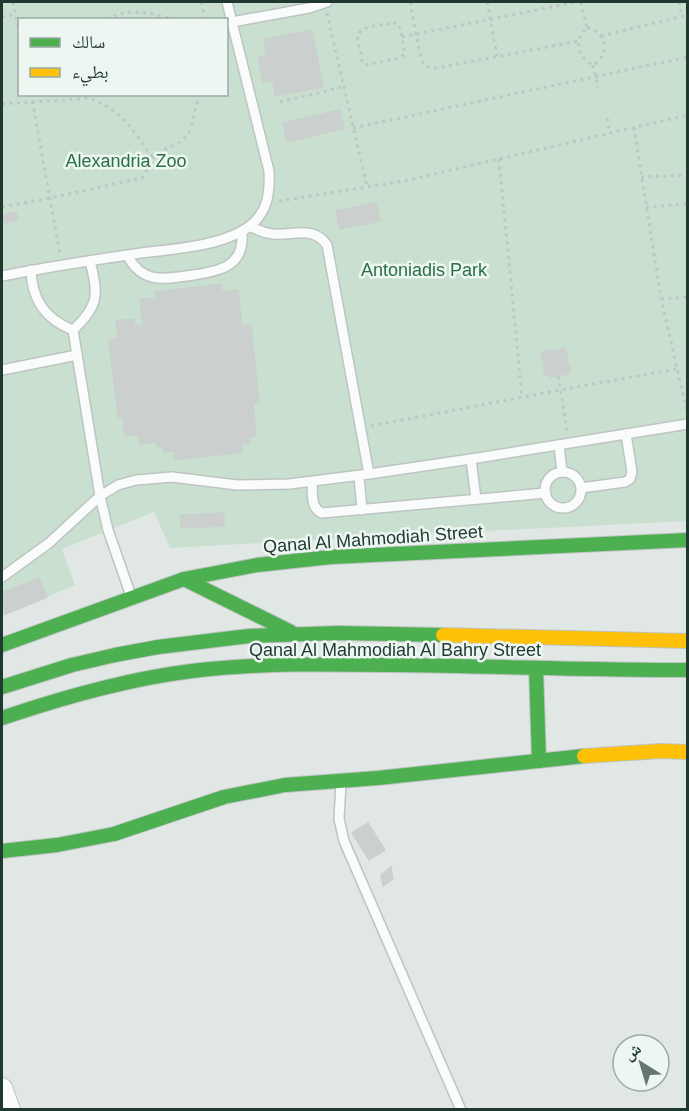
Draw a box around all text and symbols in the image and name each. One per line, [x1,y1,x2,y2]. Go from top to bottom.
legend [18,18,228,96]
text: سالك [72,32,105,52]
text: بطيء [72,62,109,87]
park label: Alexandria Zoo [65,151,187,171]
park label: Antoniadis Park [361,260,488,280]
street label: Qanal Al Mahmodiah Street [263,521,483,557]
street label: Qanal Al Mahmodiah Al Bahry Street [249,640,541,660]
north arrow [611,1033,671,1093]
text: ش [620,1040,645,1064]

